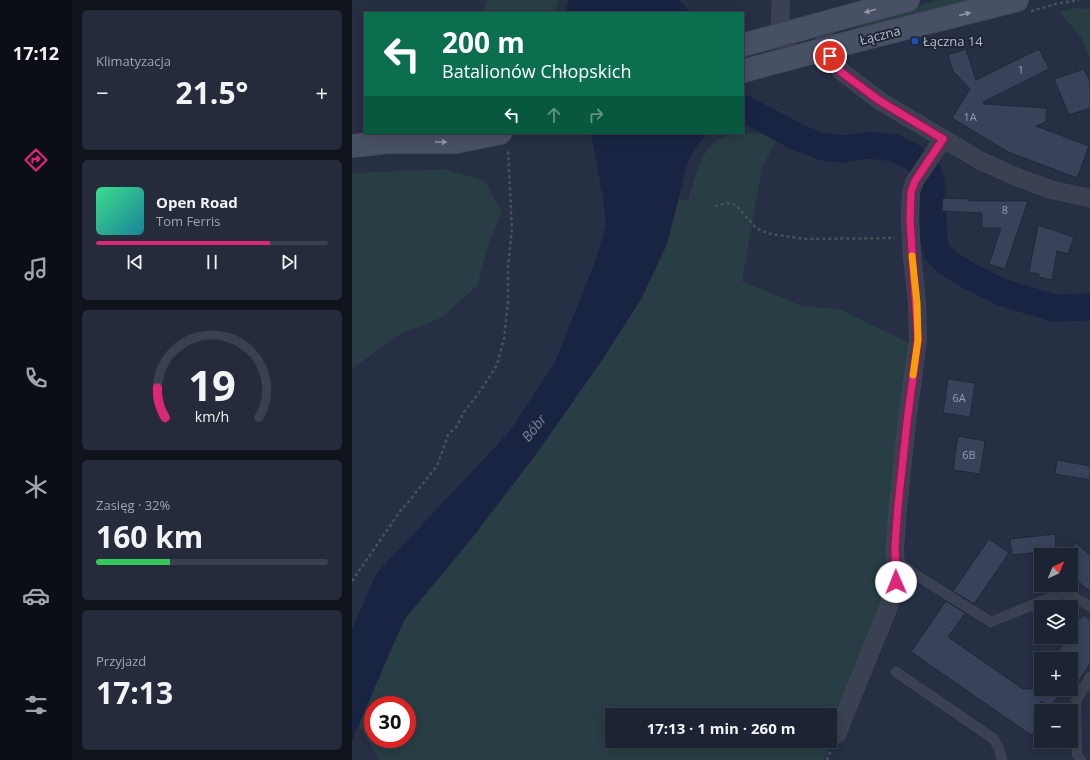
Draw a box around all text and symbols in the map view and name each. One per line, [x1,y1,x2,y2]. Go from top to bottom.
one-way arrow [864,8,876,14]
one-way arrow [959,10,971,16]
street label: Łączna [858,21,902,49]
text: 200 m [442,23,525,61]
icon: left [376,28,428,80]
place label: Łączna 14 [923,32,983,50]
marker: Łączna 14 [910,36,920,46]
pin [813,39,847,73]
text: 17:12 [13,41,59,65]
icon: arrive [819,45,841,67]
text: Klimatyzacja [96,52,171,70]
text: Batalionów Chłopskich [442,59,631,83]
house number: 1 [1018,62,1024,77]
text: 21.5° [176,72,248,113]
text: − [96,77,109,107]
text: + [315,77,328,107]
icon: left [501,104,523,126]
icon: ahead [543,104,565,126]
icon: right [585,104,607,126]
house number: 1A [963,109,977,124]
one-way arrow [435,139,448,145]
icon: directions [22,146,50,174]
text: Open Road [156,192,238,212]
house number: 8 [1002,202,1008,217]
text: Tom Ferris [156,212,221,230]
icon: previous [124,251,146,273]
icon: pause [201,251,223,273]
icon: next [278,251,300,273]
icon: music [22,255,50,283]
text: 19 [188,357,236,413]
icon: phone [22,364,50,392]
house number: 6A [952,390,966,405]
text: km/h [195,407,229,426]
water label: Bóbr [517,410,551,445]
house number: 6B [962,447,976,462]
icon: climate [22,473,50,501]
text: Zasięg · 32% [96,496,170,514]
text: 160 km [96,516,203,557]
north arrow [1034,548,1078,592]
map controls [1034,548,1078,748]
position arrow [875,561,917,603]
icon: car [22,582,50,610]
button: layers [1034,600,1078,644]
text: Przyjazd [96,652,146,670]
button: + [1034,652,1078,696]
text: 17:13 [96,672,173,713]
icon: filters [22,691,50,719]
speed limit sign: 30 [364,696,416,748]
button: − [1034,704,1078,748]
text: 17:13 · 1 min · 260 m [647,718,795,738]

